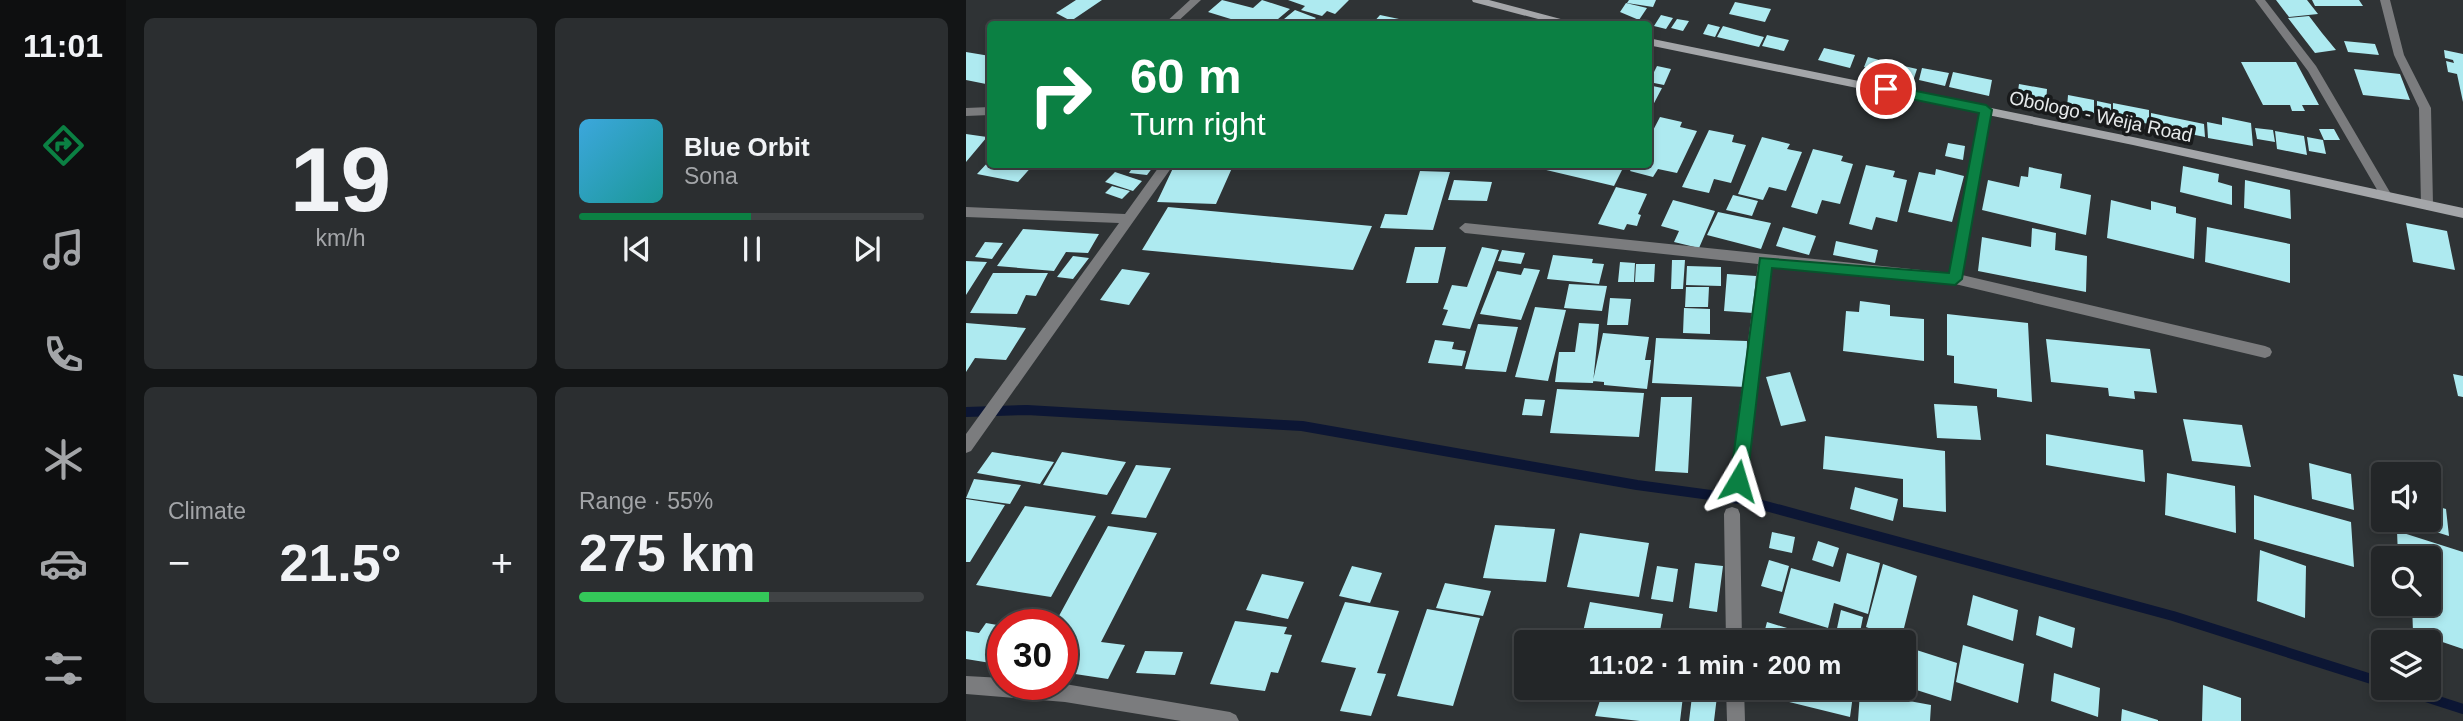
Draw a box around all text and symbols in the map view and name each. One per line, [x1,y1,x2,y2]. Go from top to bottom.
text: 11:01 [23,28,103,64]
icon: right [1015,49,1106,140]
text: 60 m [1130,49,1242,103]
pin [1856,59,1916,119]
icon: arrive [1867,70,1905,108]
street label: Obologo - Weija Road [2007,87,2194,146]
text: Turn right [1130,106,1266,142]
icon: directions [39,121,88,170]
text: 19 [290,129,391,230]
text: Blue Orbit [684,132,810,162]
text: Sona [684,163,738,189]
icon: music [39,225,88,274]
text: km/h [316,225,365,251]
icon: previous [618,230,656,268]
icon: pause [733,230,771,268]
icon: next [848,230,886,268]
icon: phone [39,330,88,379]
icon: climate [39,435,88,484]
position arrow [1701,444,1775,518]
map controls [2371,462,2441,700]
button: sound [2371,462,2441,532]
text: Range · 55% [579,488,713,514]
text: Climate [168,498,246,524]
text: 275 km [579,524,755,582]
text: 21.5° [279,534,402,592]
icon: car [39,539,88,588]
text: − [168,542,190,584]
text: + [491,542,513,584]
button: search [2371,546,2441,616]
speed limit sign: 30 [987,609,1078,700]
button: layers [2371,630,2441,700]
icon: filters [39,644,88,693]
text: 11:02 · 1 min · 200 m [1589,650,1841,680]

